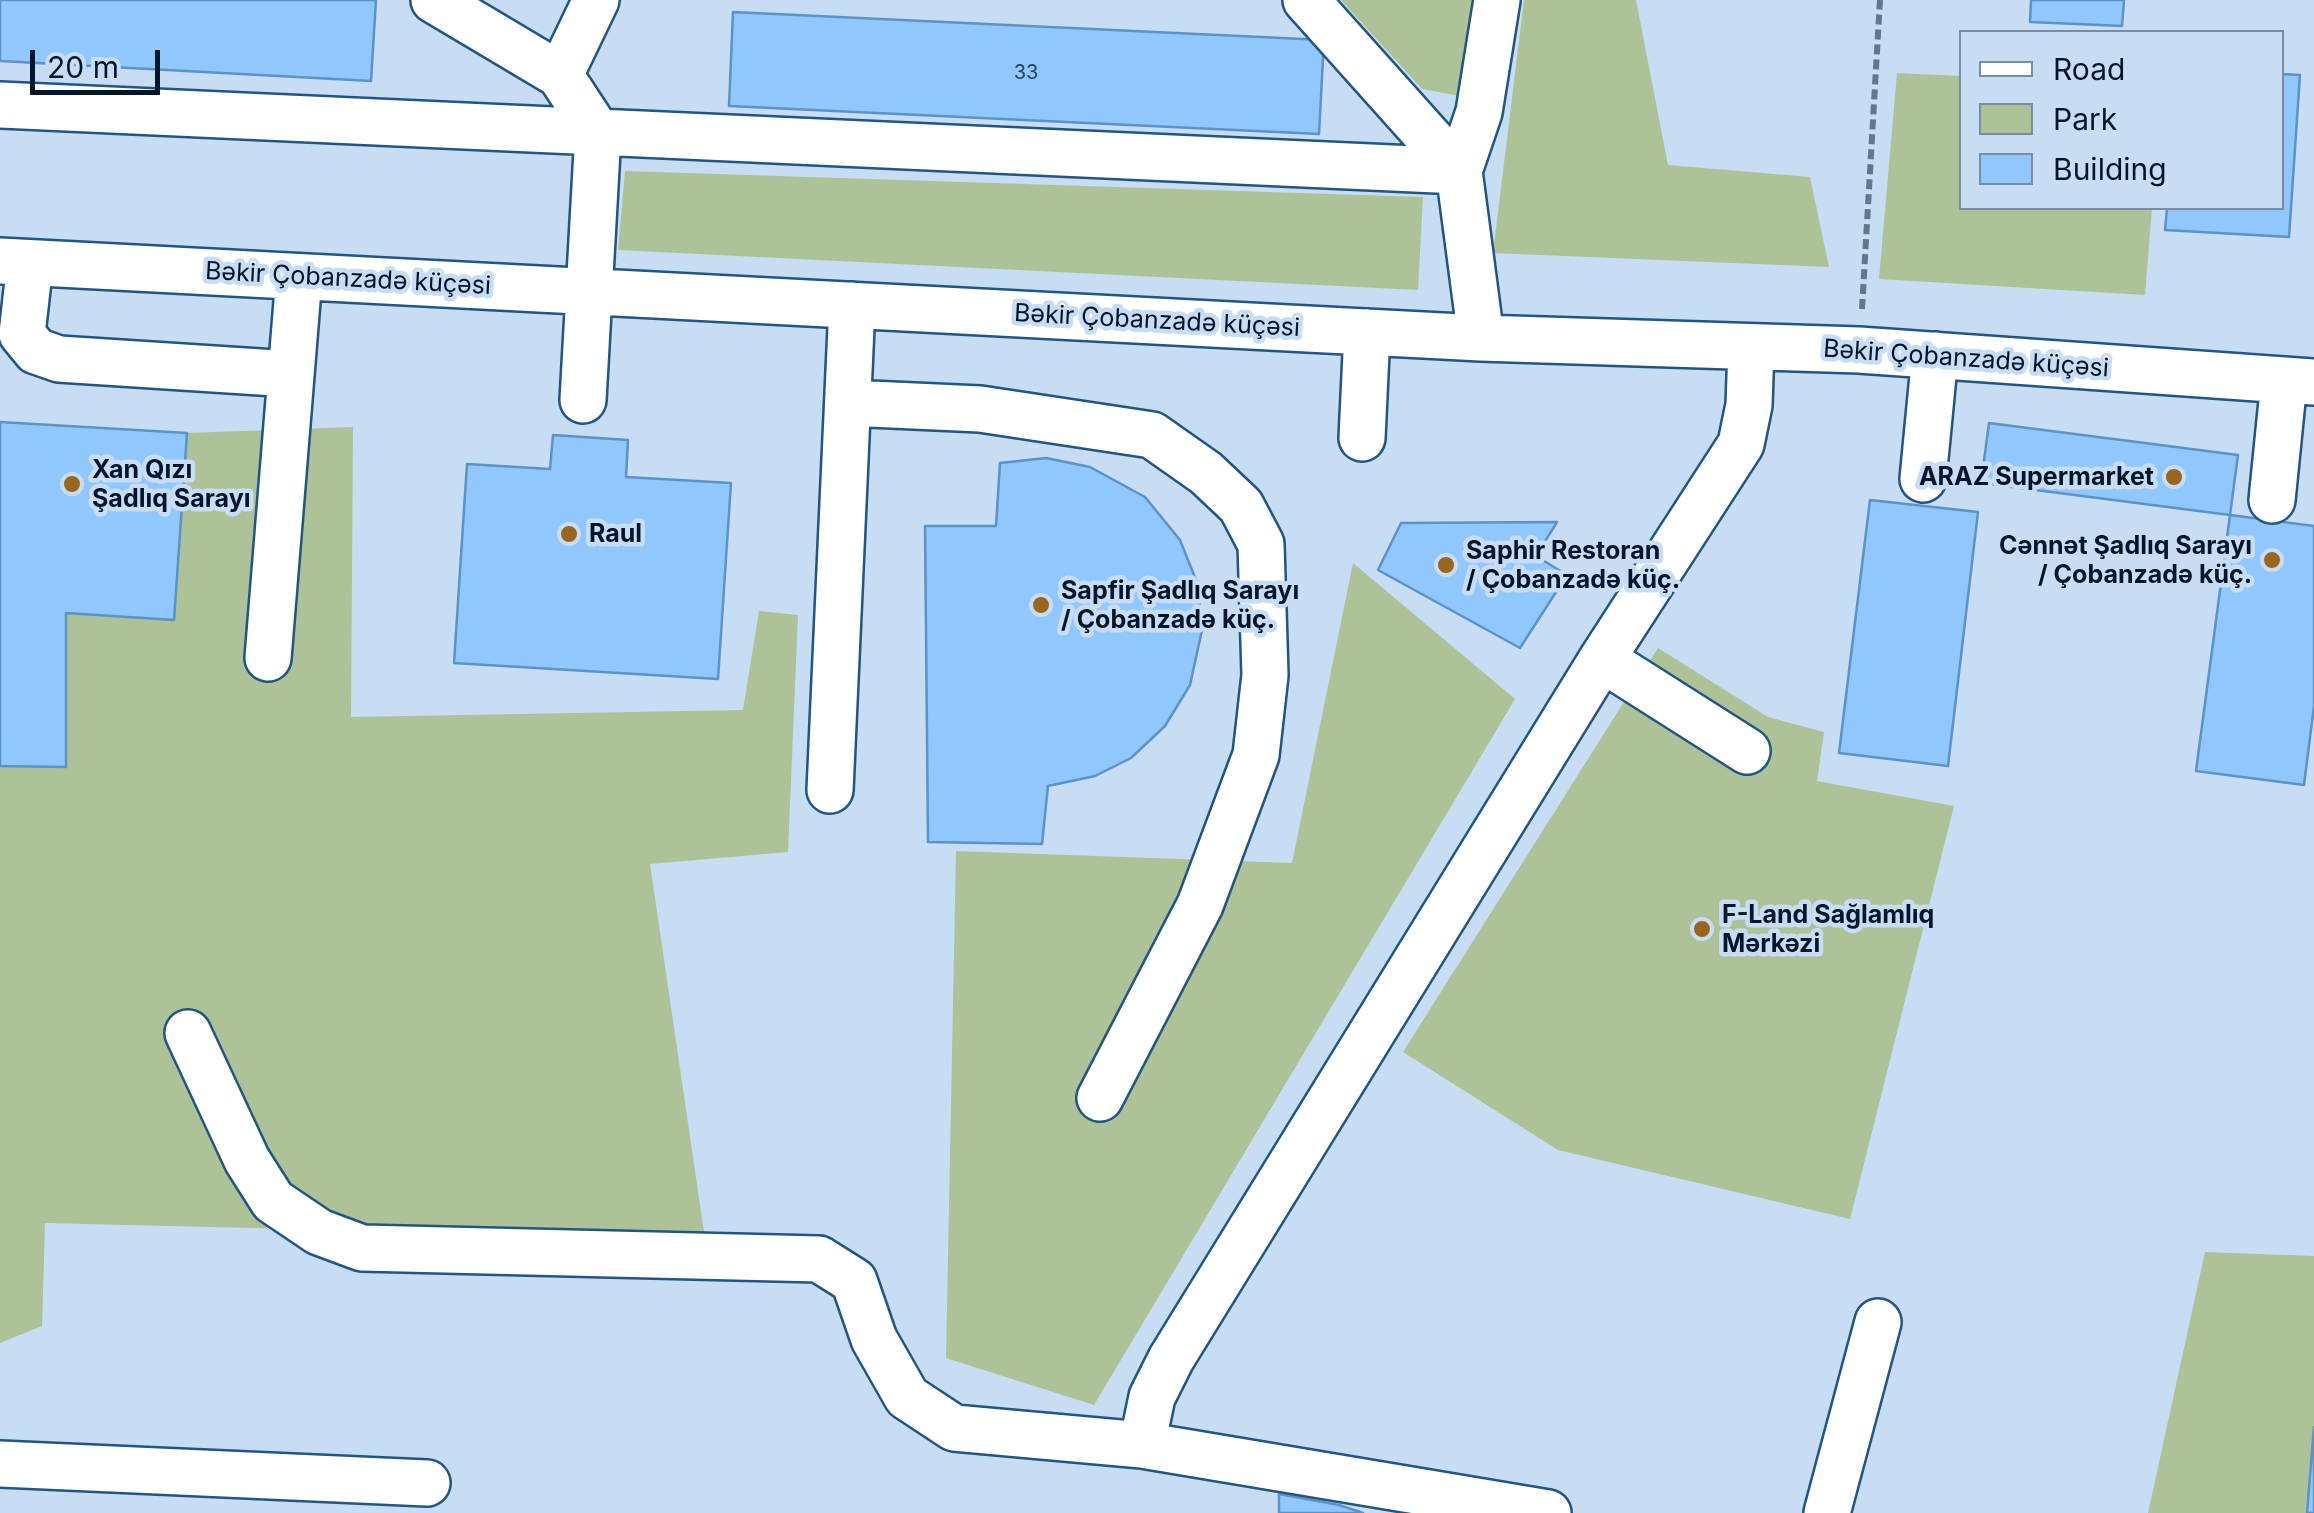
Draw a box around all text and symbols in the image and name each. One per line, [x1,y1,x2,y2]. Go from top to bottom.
scale bar [35,30,165,92]
legend [1959,30,2284,210]
text: 20 m [47,49,119,85]
text: Road [2053,51,2125,87]
house number: 33 [1014,61,1038,85]
text: Park [2053,101,2117,137]
text: Building [2053,151,2167,187]
street label: Bəkir Çobanzadə küçəsi [204,257,492,301]
street label: Bəkir Çobanzadə küçəsi [1013,299,1301,343]
street label: Bəkir Çobanzadə küçəsi [1822,334,2110,384]
place label: Xan Qızı Şadlıq Sarayı [92,455,251,514]
place label: ARAZ Supermarket [1919,462,2154,492]
marker: ARAZ Supermarket [2163,466,2185,488]
marker: Xan Qızı Şadlıq Sarayı [61,473,83,495]
place label: Raul [589,519,642,549]
marker: Raul [558,523,580,545]
place label: Cənnət Şadlıq Sarayı / Çobanzadə küç. [1999,531,2252,590]
place label: Saphir Restoran / Çobanzadə küç. [1466,536,1680,595]
marker: Cənnət Şadlıq Sarayı / Çobanzadə küç. [2261,549,2283,571]
marker: Saphir Restoran / Çobanzadə küç. [1435,554,1457,576]
place label: Sapfir Şadlıq Sarayı / Çobanzadə küç. [1061,576,1299,635]
marker: Sapfir Şadlıq Sarayı / Çobanzadə küç. [1030,594,1052,616]
place label: F-Land Sağlamlıq Mərkəzi [1722,900,1934,959]
marker: F-Land Sağlamlıq Mərkəzi [1691,918,1713,940]

